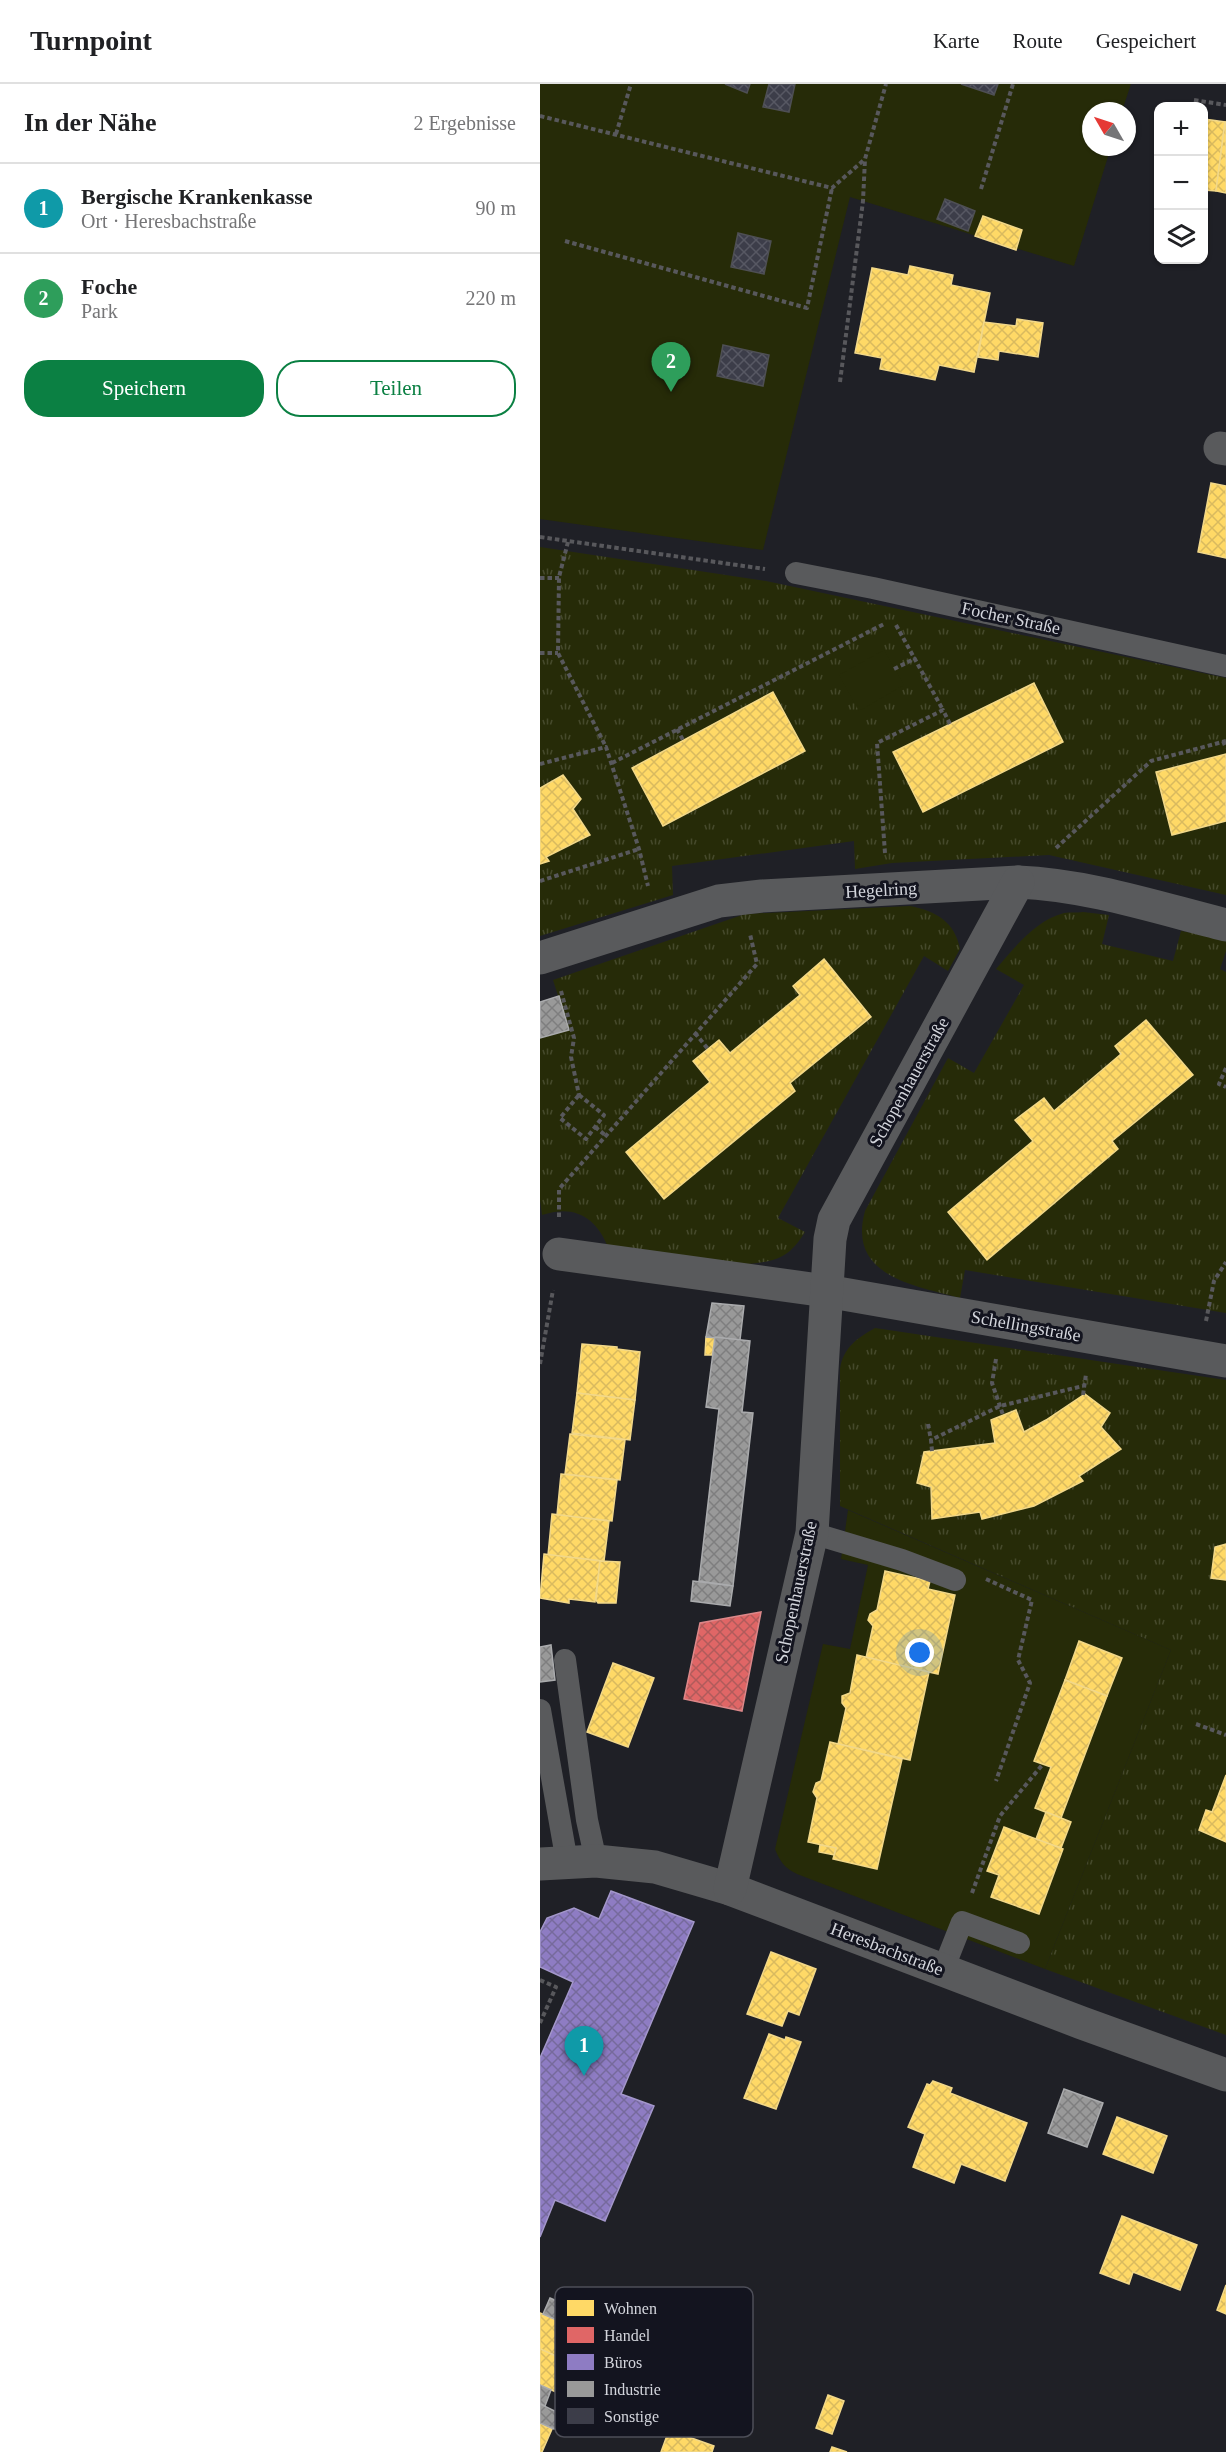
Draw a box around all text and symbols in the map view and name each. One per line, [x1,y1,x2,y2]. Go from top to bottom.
text: Turnpoint [30,25,152,56]
text: Karte [933,29,980,53]
text: Route [1013,29,1063,53]
text: Gespeichert [1096,29,1196,53]
north arrow [1082,102,1136,156]
map controls [1154,102,1208,264]
button: + [1154,102,1208,156]
text: In der Nähe [24,108,156,137]
text: 2 Ergebnisse [414,112,516,134]
button: − [1154,156,1208,210]
text: Bergische Krankenkasse [81,184,313,209]
text: 1 [39,197,49,219]
text: 90 m [475,197,516,219]
text: Ort · Heresbachstraße [81,210,256,232]
button: layers [1154,210,1208,264]
text: Foche [81,274,137,299]
text: 2 [39,287,49,309]
text: 220 m [465,287,516,309]
text: Park [81,300,118,322]
pin: 2 [652,342,690,392]
button: Speichern [24,360,264,417]
button: Teilen [276,360,516,417]
street label: Focher Straße [960,598,1062,638]
street label: Hegelring [845,878,917,902]
street label: Schopenhauerstraße [865,1014,953,1150]
street label: Schellingstraße [970,1307,1082,1345]
street label: Schopenhauerstraße [771,1519,821,1665]
your location [905,1638,934,1667]
street label: Heresbachstraße [828,1918,946,1980]
pin: 1 [564,2026,603,2076]
legend [555,2287,753,2437]
text: Wohnen [604,2300,657,2317]
text: Handel [604,2327,651,2344]
text: Büros [604,2354,642,2371]
text: Industrie [604,2381,661,2398]
text: Sonstige [604,2408,659,2426]

